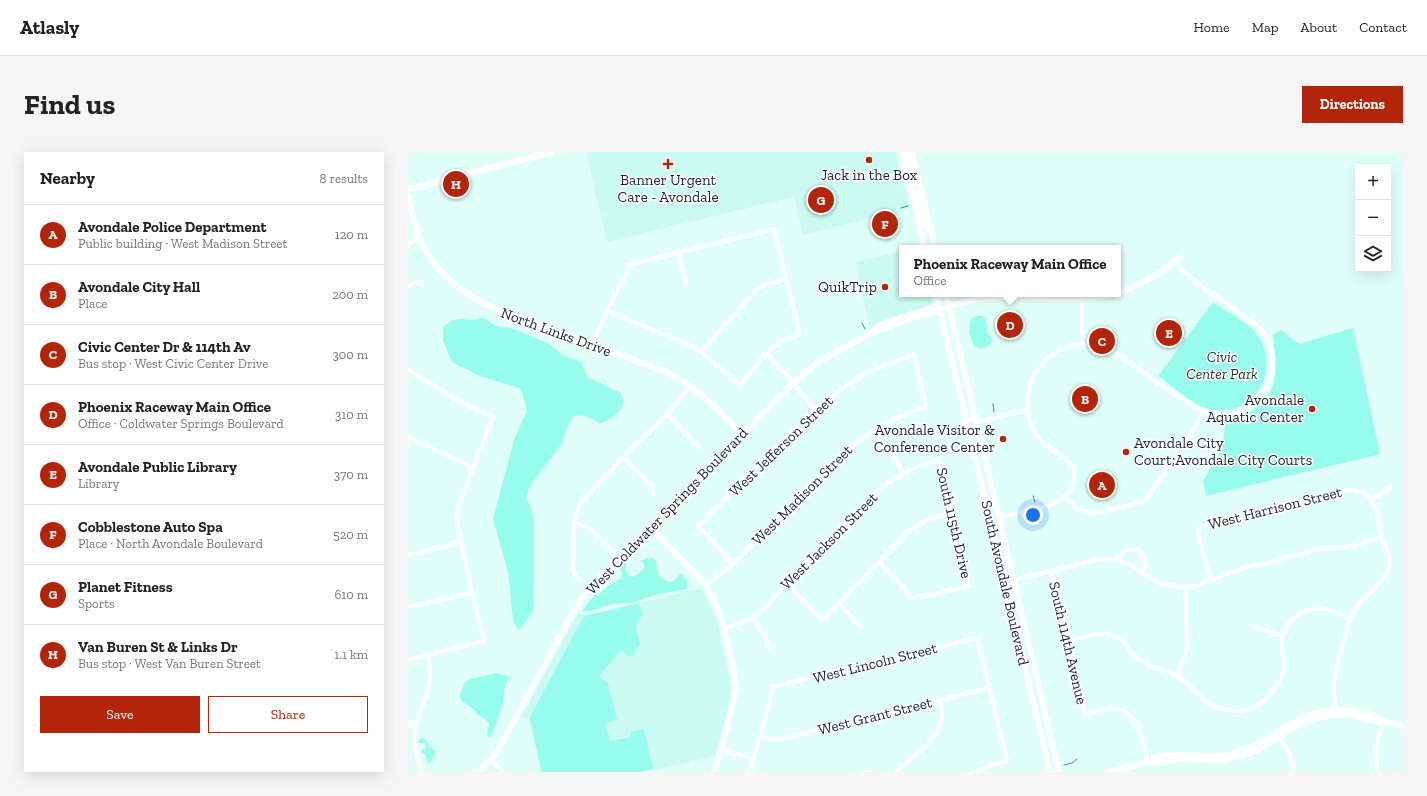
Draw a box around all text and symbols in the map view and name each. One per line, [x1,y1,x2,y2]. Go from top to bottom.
text: Atlasly [20,16,79,39]
text: Home [1194,19,1230,36]
text: Map [1252,19,1278,36]
text: About [1300,19,1337,36]
text: Contact [1359,19,1407,36]
button: Directions [1302,86,1403,123]
text: Find us [24,88,115,121]
marker: Jack in the Box [864,155,874,165]
marker: Banner Urgent Care - Avondale [662,158,674,170]
map controls [1355,164,1391,272]
button: + [1355,164,1391,200]
place label: Jack in the Box [821,166,918,184]
text: Nearby [40,168,95,188]
pin: H [443,169,469,199]
text: 8 results [320,171,368,186]
place label: Banner Urgent Care - Avondale [617,171,719,206]
pin: G [808,185,834,215]
button: − [1355,200,1391,236]
pin: F [872,209,898,239]
text: Avondale Police Department [78,218,267,236]
text: A [49,227,57,242]
text: 120 m [335,227,368,242]
text: Public building · West Madison Street [78,236,287,251]
button: layers [1355,236,1391,272]
popup [899,245,1121,297]
text: Phoenix Raceway Main Office [913,255,1107,273]
text: Office [913,273,946,288]
text: Avondale City Hall [78,278,200,296]
place label: QuikTrip [818,278,877,296]
marker: QuikTrip [880,282,890,292]
text: B [49,287,57,302]
text: 200 m [332,287,368,302]
text: Place [78,296,107,311]
street label: North Links Drive [498,304,614,360]
pin: D [997,310,1023,340]
pin: E [1156,318,1182,348]
pin: C [1089,326,1115,356]
text: Civic Center Dr & 114th Av [78,338,251,356]
text: C [49,347,57,362]
text: 300 m [332,347,368,362]
park label: Civic Center Park [1186,348,1258,383]
text: Bus stop · West Civic Center Drive [78,356,268,371]
pin: B [1072,384,1098,414]
place label: Avondale Aquatic Center [1206,391,1304,426]
street label: West Jefferson Street [725,392,837,500]
text: Phoenix Raceway Main Office [78,398,271,416]
marker: Avondale Aquatic Center [1307,404,1317,414]
text: D [48,407,58,422]
text: 310 m [335,407,368,422]
text: Office · Coldwater Springs Boulevard [78,416,284,431]
place label: Avondale Visitor & Conference Center [874,421,995,456]
street label: West Coldwater Springs Boulevard [582,423,752,598]
marker: Avondale Visitor & Conference Center [998,434,1008,444]
place label: Avondale City Court;Avondale City Courts [1134,434,1312,469]
street label: West Madison Street [748,441,856,549]
marker: Avondale City Court;Avondale City Courts [1121,447,1131,457]
text: Avondale Public Library [78,458,237,476]
street label: South 115th Drive [933,466,975,580]
text: E [49,467,57,482]
text: 370 m [334,467,368,482]
pin: A [1089,470,1115,500]
text: Library [78,476,120,491]
street label: West Harrison Street [1206,483,1344,533]
street label: West Jackson Street [777,488,882,593]
street label: South Avondale Boulevard [977,499,1033,668]
your location [1023,505,1043,525]
text: Cobblestone Auto Spa [78,518,223,536]
text: F [49,527,57,542]
text: 520 m [333,527,368,542]
text: Place · North Avondale Boulevard [78,536,263,551]
text: Planet Fitness [78,578,173,596]
street label: South 114th Avenue [1045,580,1091,706]
text: G [49,587,57,602]
text: 610 m [334,587,368,602]
text: Sports [78,596,115,611]
text: Van Buren St & Links Dr [78,638,238,656]
street label: West Lincoln Street [811,639,939,687]
text: H [48,647,58,662]
text: 1.1 km [334,647,368,662]
text: Bus stop · West Van Buren Street [78,656,261,671]
street label: West Grant Street [816,693,934,739]
button: Save [40,696,200,733]
button: Share [208,696,368,733]

